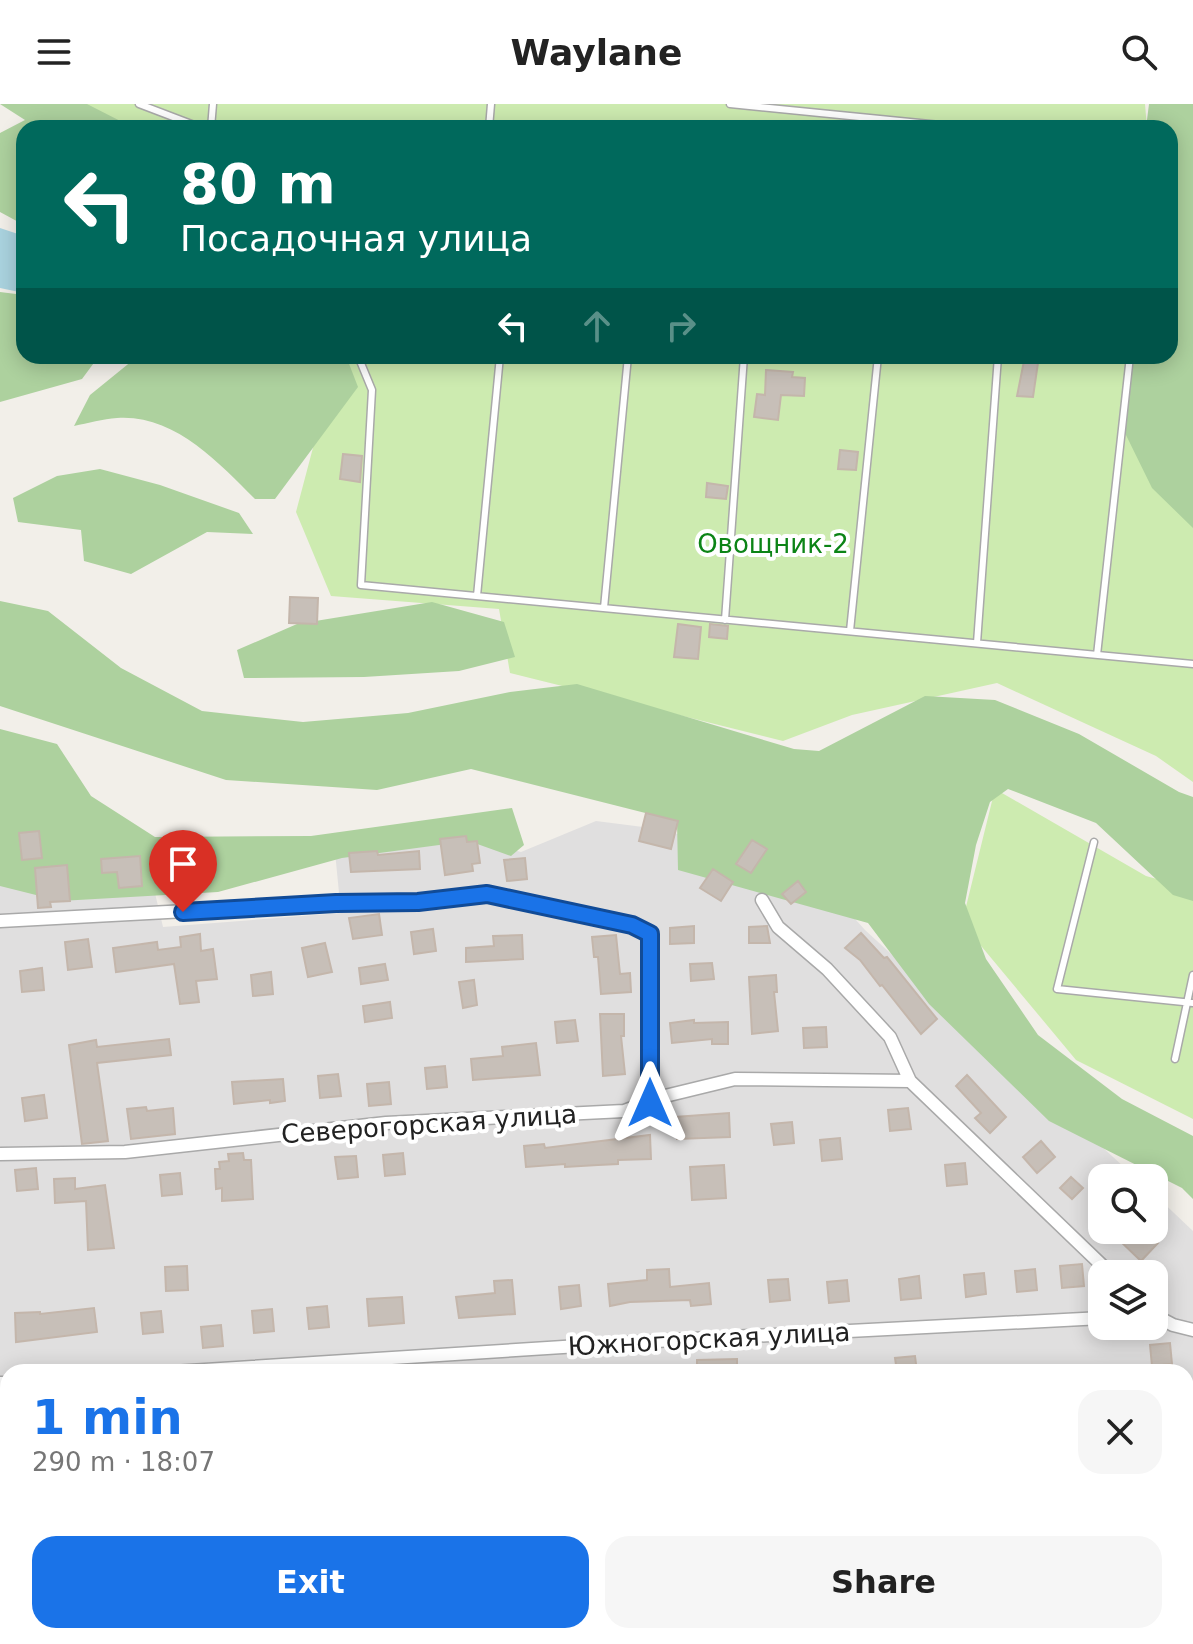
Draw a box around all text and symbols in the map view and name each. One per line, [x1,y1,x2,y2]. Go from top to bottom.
icon: menu [32,30,76,74]
icon: search [1117,30,1161,74]
text: Waylane [511,32,682,73]
text: 80 m [180,151,336,216]
icon: left [48,152,152,256]
text: Посадочная улица [180,218,532,259]
icon: left [491,304,535,348]
icon: ahead [575,304,619,348]
icon: right [659,304,703,348]
park label: Овощник-2 [697,529,849,559]
pin [149,830,217,912]
icon: arrive [161,842,205,886]
position arrow [608,1061,692,1145]
street label: Северогорская улица [280,1099,578,1149]
map controls [1088,1164,1168,1340]
button: search [1088,1164,1168,1244]
button: layers [1088,1260,1168,1340]
street label: Южногорская улица [567,1317,851,1361]
text: 1 min [32,1389,183,1445]
button: close [1078,1390,1162,1474]
text: 290 m · 18:07 [32,1447,215,1477]
button: Exit [32,1536,589,1628]
button: Share [605,1536,1162,1628]

